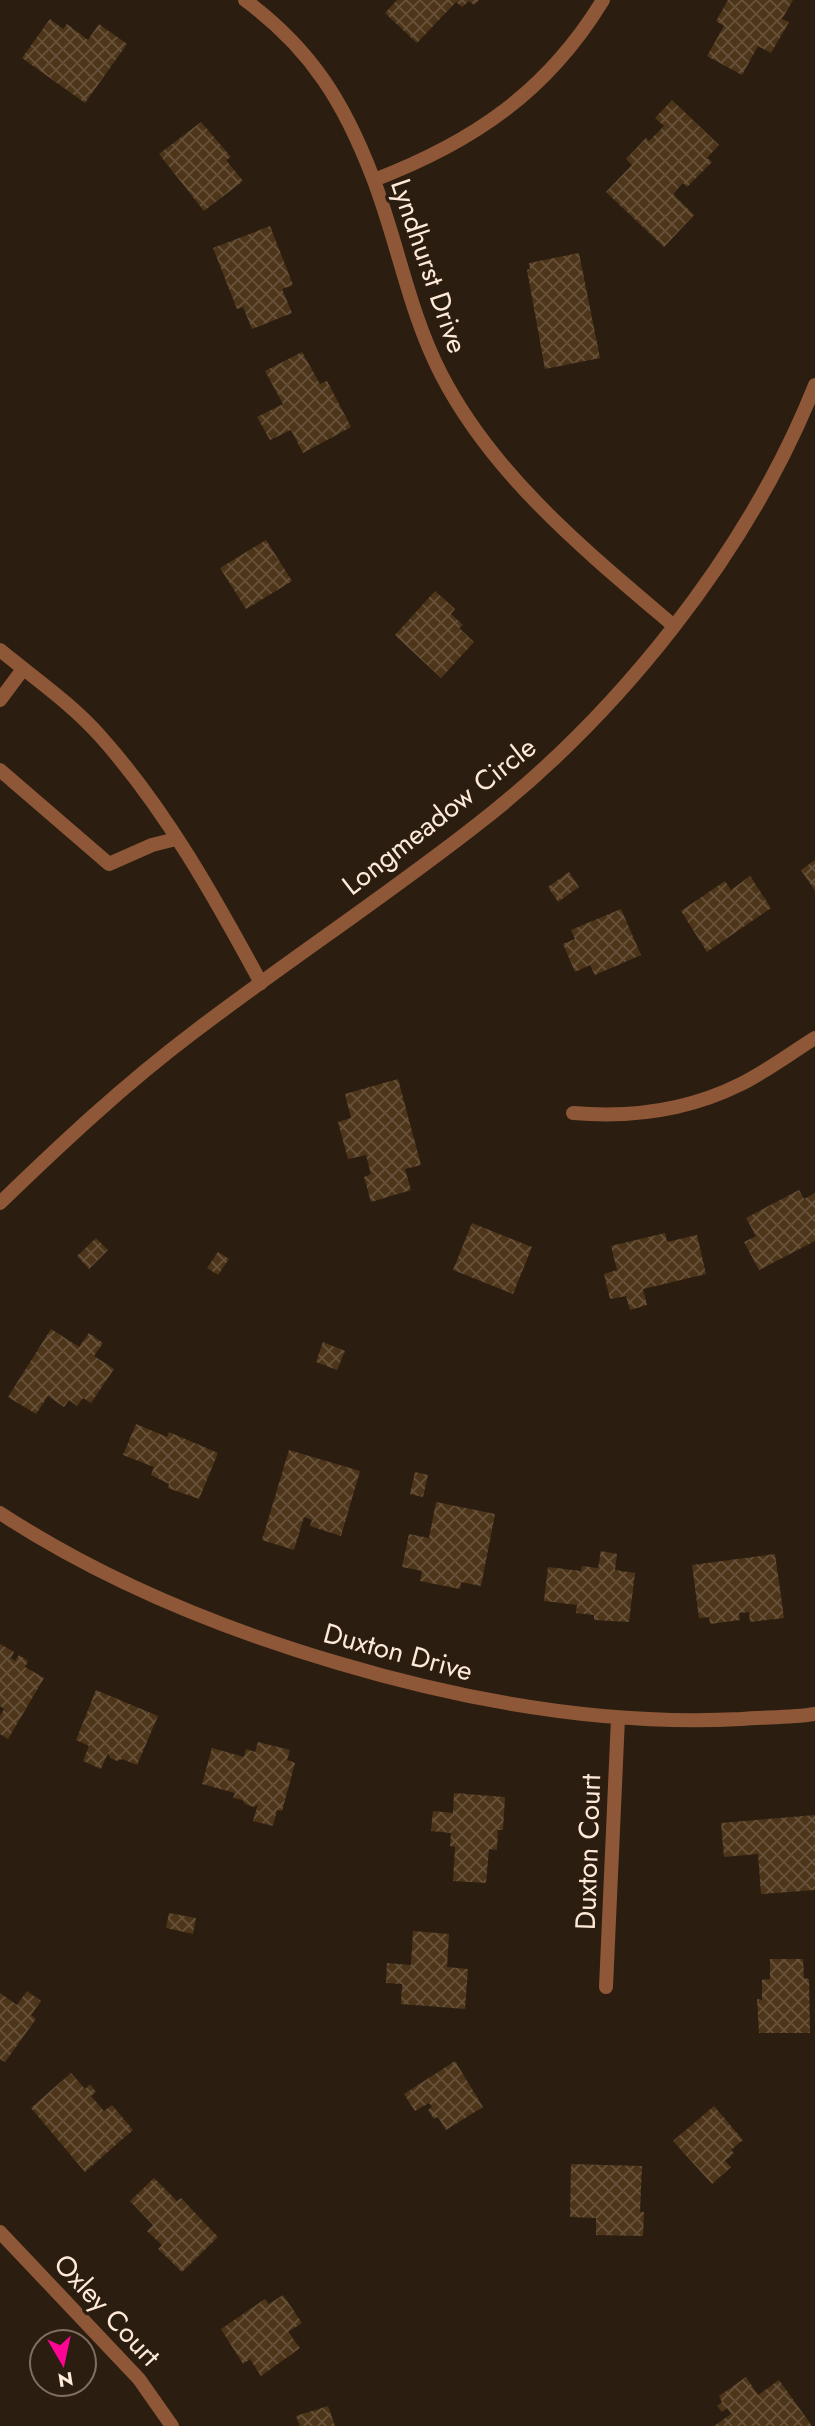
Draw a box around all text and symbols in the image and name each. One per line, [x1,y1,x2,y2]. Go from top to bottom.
street label: Lyndhurst Drive [380,173,478,359]
street label: Longmeadow Circle [333,727,545,905]
street label: Duxton Drive [319,1612,477,1692]
street label: Duxton Court [565,1773,611,1931]
street label: Oxley Court [44,2245,170,2376]
north arrow [28,2328,98,2398]
text: N [56,2365,75,2394]

